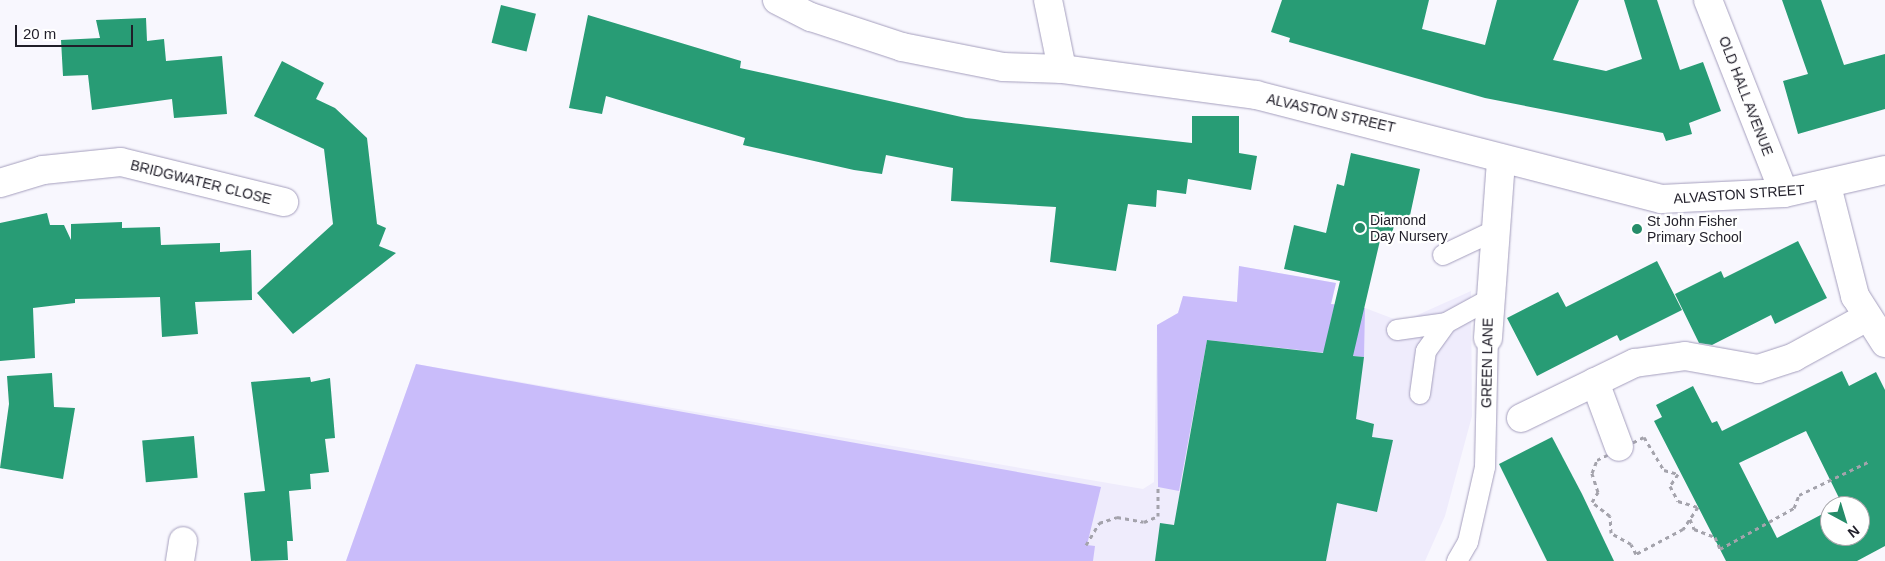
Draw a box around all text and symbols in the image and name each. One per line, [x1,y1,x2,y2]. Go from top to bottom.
scale bar [18,15,135,47]
text: 20 m [23,25,56,42]
street label: OLD HALL AVENUE [1715,33,1777,159]
street label: ALVASTON STREET [1265,90,1397,136]
street label: BRIDGWATER CLOSE [129,156,273,208]
street label: ALVASTON STREET [1673,181,1805,207]
place label: Diamond Day Nursery [1370,212,1448,244]
place label: St John Fisher Primary School [1647,213,1742,246]
marker: Diamond Day Nursery [1354,222,1366,234]
marker: St John Fisher Primary School [1631,223,1643,235]
street label: GREEN LANE [1478,318,1496,408]
north arrow [1820,496,1870,546]
text: N [1845,522,1863,541]

